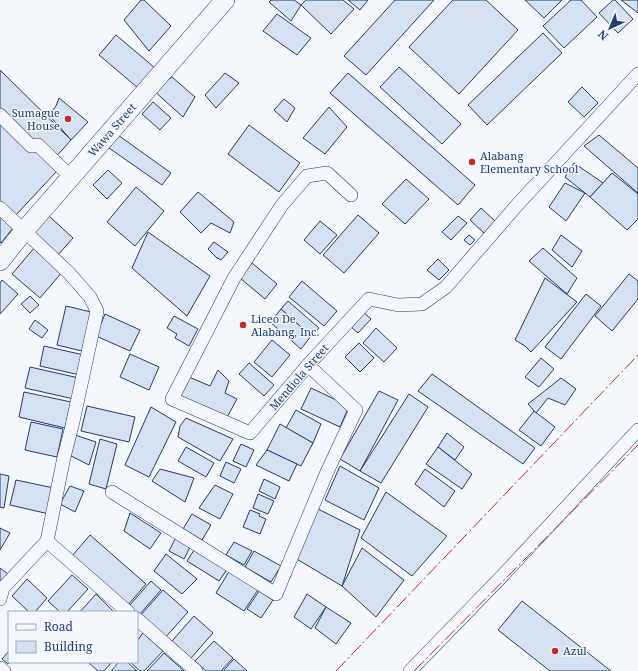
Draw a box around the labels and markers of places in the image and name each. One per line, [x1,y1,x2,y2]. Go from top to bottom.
place label: Sumague House [12,105,60,133]
marker: Sumague House [63,114,73,124]
place label: Alabang Elementary School [480,148,579,176]
marker: Alabang Elementary School [467,157,477,167]
place label: Liceo De Alabang, Inc. [251,311,319,339]
marker: Liceo De Alabang, Inc. [238,320,248,330]
place label: Azul [563,643,587,658]
marker: Azul [550,646,560,656]

